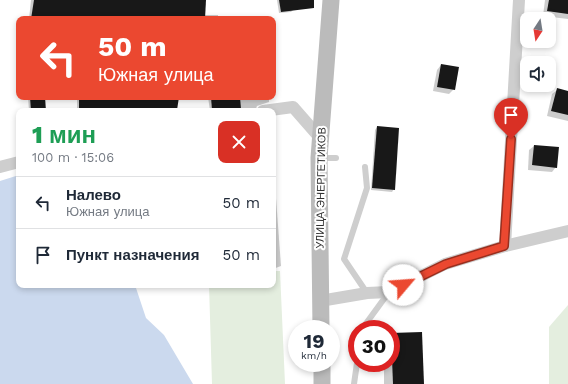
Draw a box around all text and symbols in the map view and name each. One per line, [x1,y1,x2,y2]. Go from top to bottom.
north arrow [520,12,556,48]
map controls [520,12,556,92]
text: 50 m [98,30,167,63]
icon: left [32,32,84,84]
button: sound [520,56,556,92]
text: Южная улица [98,64,214,85]
pin [494,98,528,139]
icon: arrive [500,104,522,126]
text: 1 мин [32,121,96,149]
button: close [218,121,260,163]
street label: УЛИЦА ЭНЕРГЕТИКОВ [313,127,329,249]
text: 100 m · 15:06 [32,150,114,165]
text: Налево [66,186,121,204]
icon: left [32,192,54,214]
text: 50 m [223,194,260,212]
text: Южная улица [66,204,149,219]
icon: arrive [32,244,54,266]
text: Пункт назначения [66,246,199,264]
text: 50 m [223,246,260,264]
position arrow [382,264,424,306]
speed limit sign: 30 [348,320,400,372]
text: 19 [304,329,324,353]
text: km/h [301,350,327,361]

